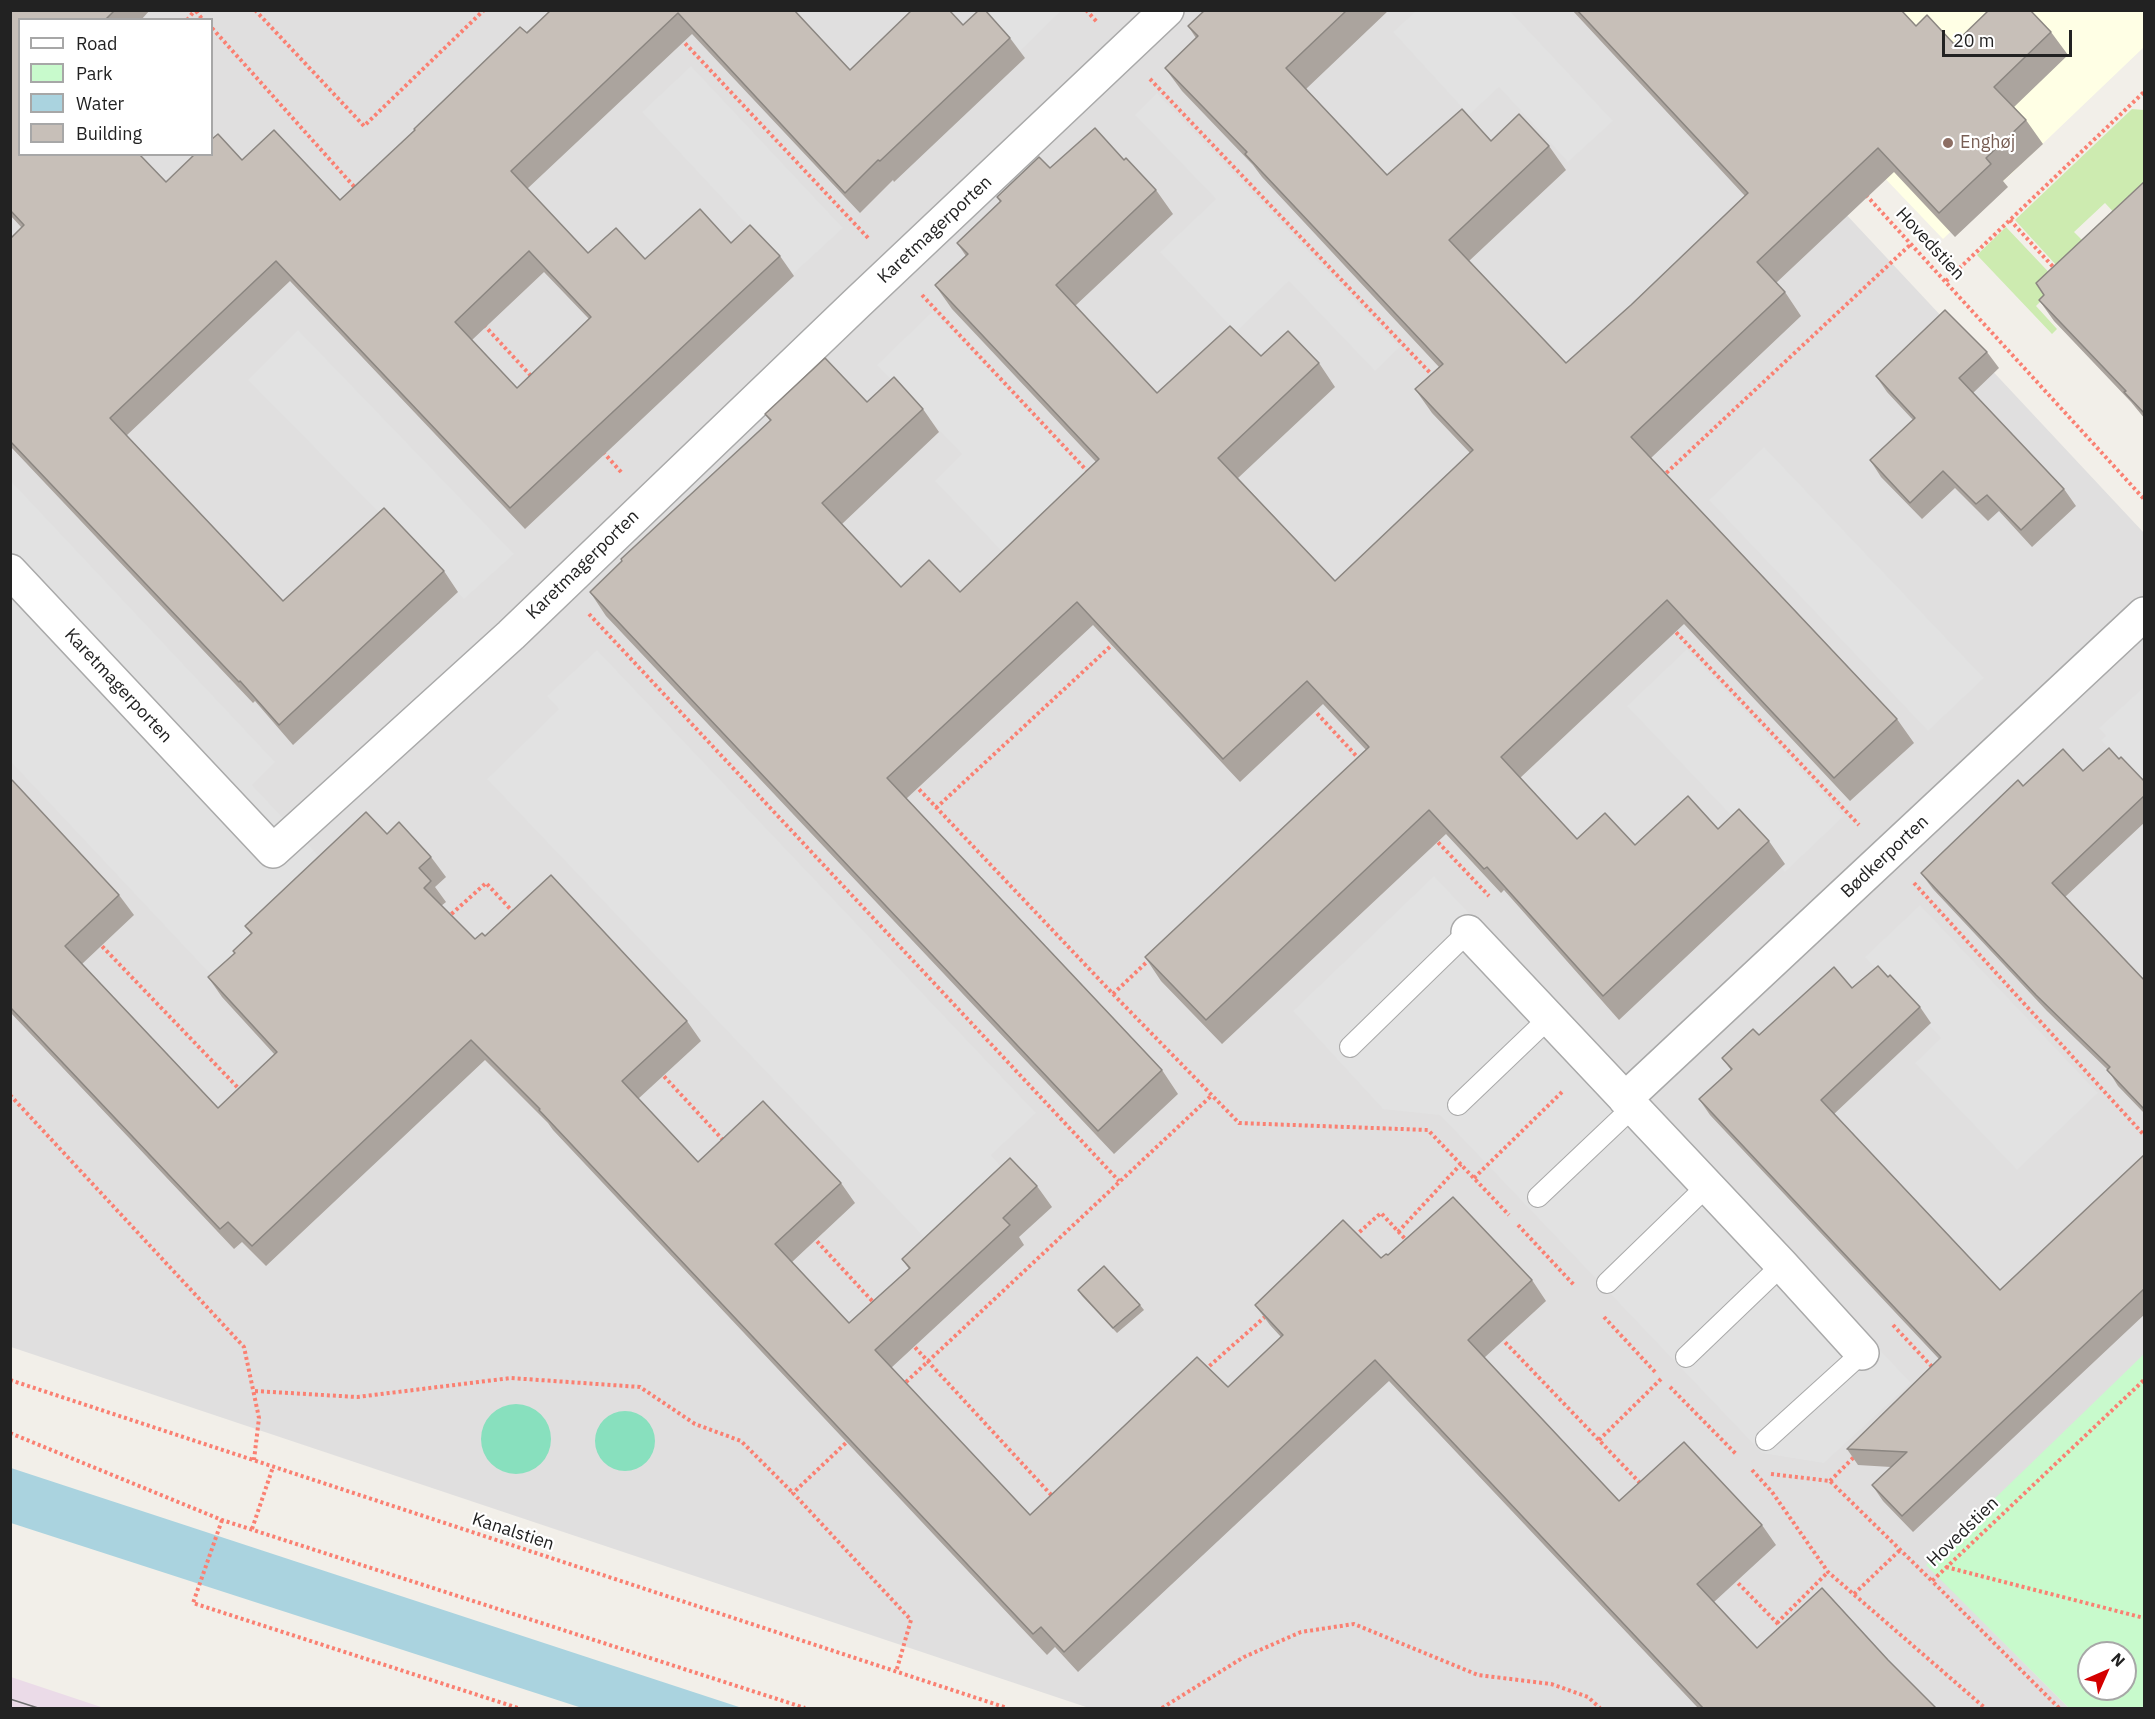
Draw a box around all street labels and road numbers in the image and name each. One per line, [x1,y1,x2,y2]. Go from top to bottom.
street label: Karetmagerporten [873,172,997,288]
street label: Hovedstien [1891,203,1969,285]
street label: Karetmagerporten [522,506,644,624]
street label: Karetmagerporten [60,624,176,748]
street label: Bødkerporten [1837,811,1933,903]
street label: Hovedstien [1923,1493,2003,1571]
street label: Kanalstien [469,1509,557,1555]

